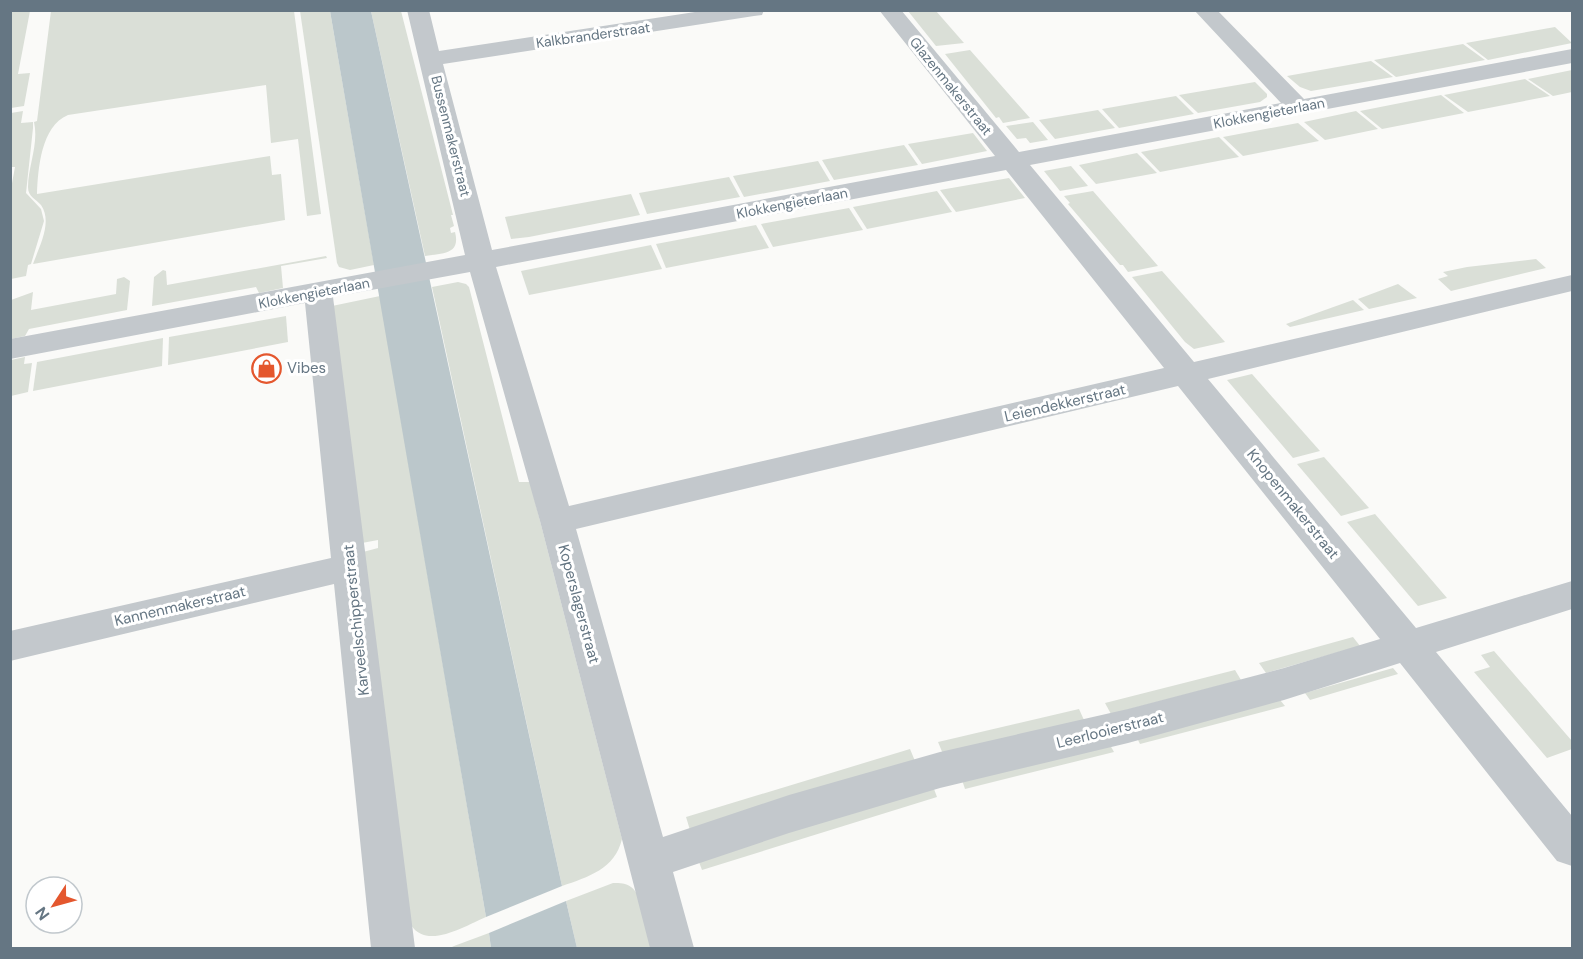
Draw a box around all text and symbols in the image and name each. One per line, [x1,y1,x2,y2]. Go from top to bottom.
street label: Kalkbranderstraat [535,18,651,52]
street label: Glazenmakerstraat [906,33,996,139]
street label: Bussenmakerstraat [427,74,475,198]
street label: Klokkengieterlaan [1212,93,1326,133]
street label: Klokkengieterlaan [735,183,849,223]
street label: Klokkengieterlaan [257,273,371,313]
shop icon: Vibes [250,352,282,384]
place label: Vibes [287,358,326,378]
street label: Leiendekkerstraat [1002,379,1128,427]
street label: Knopenmakerstraat [1242,445,1344,563]
street label: Koperslagerstraat [553,542,605,666]
street label: Karveelschipperstraat [338,543,374,697]
street label: Kannenmakerstraat [112,581,248,631]
street label: Leerlooierstraat [1054,707,1166,753]
north arrow [24,875,84,935]
text: N [30,903,54,924]

